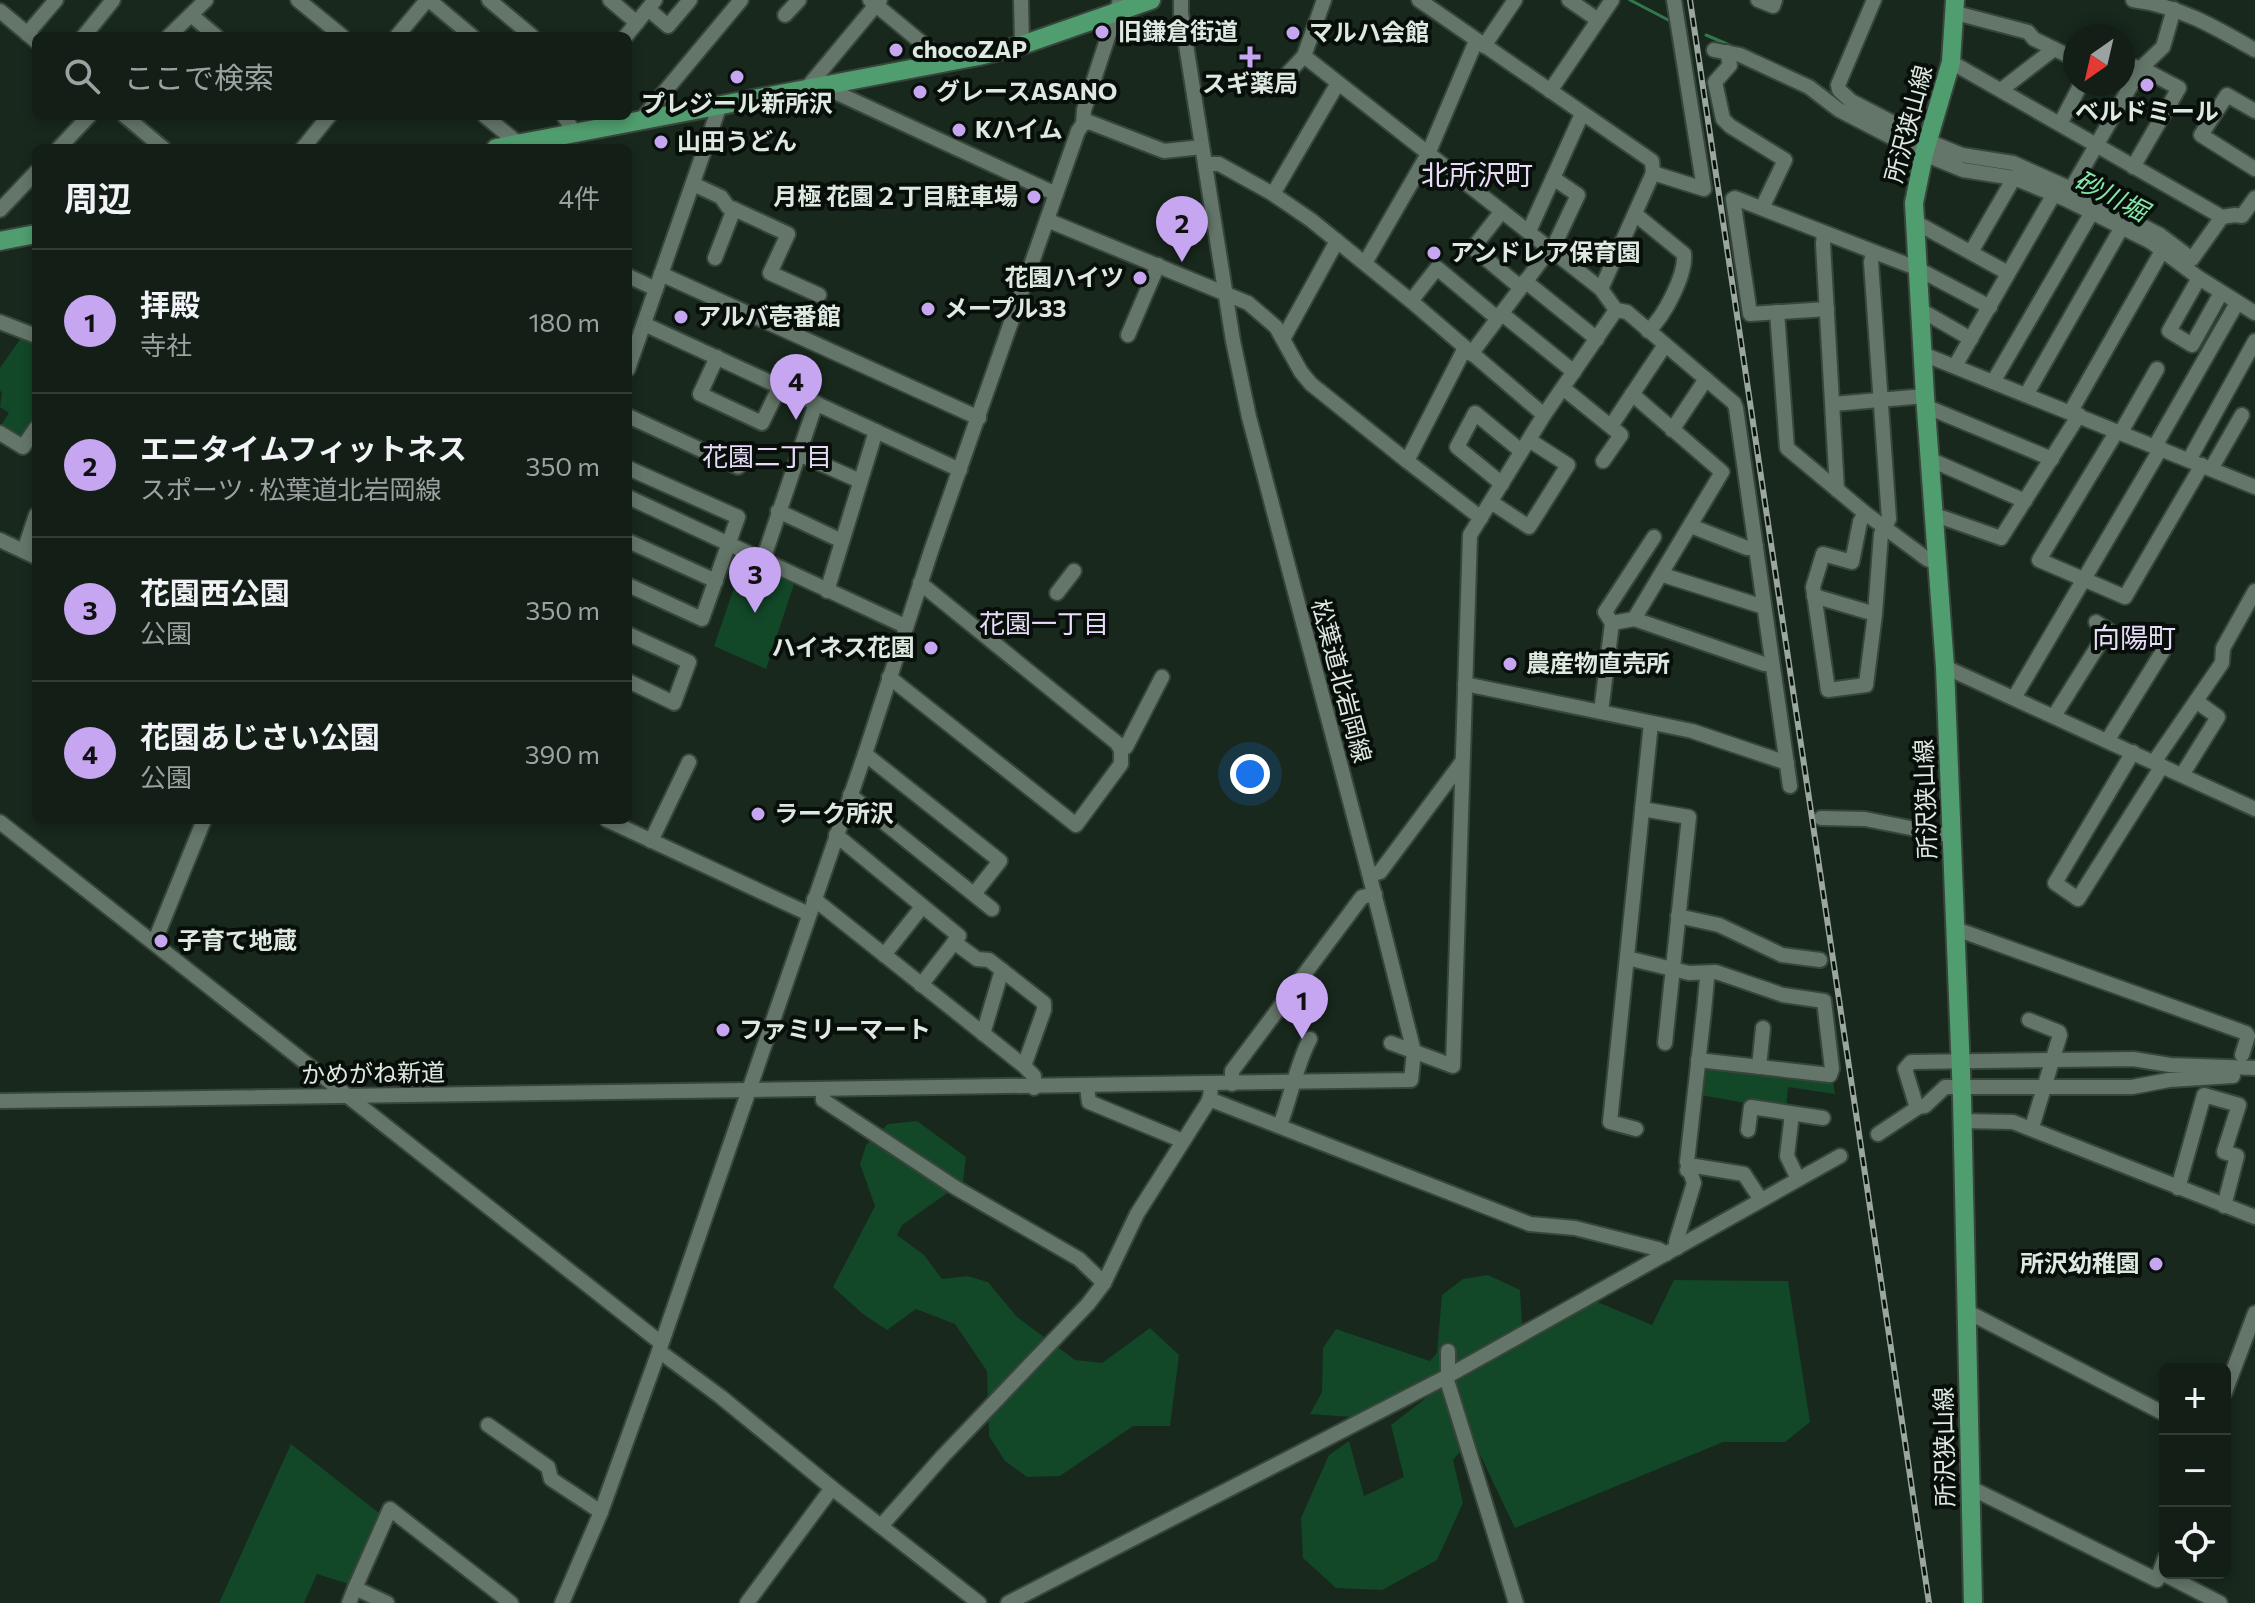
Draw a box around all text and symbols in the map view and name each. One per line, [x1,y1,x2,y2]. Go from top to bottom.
place label: 旧鎌倉街道 [1118,16,1238,45]
place label: マルハ会館 [1309,17,1429,46]
marker: 旧鎌倉街道 [1093,23,1111,41]
marker: マルハ会館 [1284,24,1302,42]
north arrow [2063,24,2135,96]
search box [32,32,632,120]
place label: chocoZAP [912,34,1027,63]
marker: chocoZAP [887,41,905,59]
marker: スギ薬局 [1241,48,1259,66]
icon: search [60,54,104,98]
text: ここで検索 [124,58,274,95]
street label: 所沢狭山線 [1878,62,1937,185]
marker: プレジール新所沢 [728,68,746,86]
place label: スギ薬局 [1202,68,1298,97]
place label: グレースASANO [936,76,1117,105]
marker: ベルドミール [2138,76,2156,94]
marker: グレースASANO [911,83,929,101]
place label: プレジール新所沢 [641,88,833,117]
place label: ベルドミール [2075,96,2219,125]
place label: Kハイム [975,114,1063,143]
marker: Kハイム [950,121,968,139]
place label: 山田うどん [677,126,797,155]
marker: 山田うどん [652,133,670,151]
district label: 北所沢町 [1421,157,1533,191]
water label: 砂川堀 [2070,163,2157,228]
text: 周辺 [64,176,132,218]
place label: 月極 花園２丁目駐車場 [773,181,1018,210]
text: 4件 [558,182,600,213]
marker: 月極 花園２丁目駐車場 [1025,188,1043,206]
pin: 2 [1156,196,1208,262]
place label: アンドレア保育園 [1450,237,1641,266]
marker: アンドレア保育園 [1425,244,1443,262]
place label: 花園ハイツ [1004,262,1124,291]
marker: 花園ハイツ [1131,269,1149,287]
text: 拝殿 [140,285,200,322]
place label: メープル33 [944,293,1066,322]
marker: メープル33 [919,300,937,318]
place label: アルバ壱番館 [697,301,841,330]
text: 1 [84,306,96,337]
text: 180 m [528,306,600,337]
marker: アルバ壱番館 [672,308,690,326]
text: 寺社 [140,329,192,360]
pin: 4 [770,354,822,420]
text: エニタイムフィットネス [140,429,467,466]
district label: 花園二丁目 [702,440,832,471]
text: 2 [83,450,97,481]
text: 350 m [526,450,600,481]
text: スポーツ · 松葉道北岩岡線 [140,473,442,504]
pin: 3 [729,547,781,613]
text: 花園西公園 [140,573,290,610]
text: 3 [82,594,98,625]
text: 350 m [526,594,600,625]
street label: 松葉道北岩岡線 [1307,596,1378,766]
district label: 花園一丁目 [979,607,1109,638]
text: 公園 [140,617,192,648]
district label: 向陽町 [2092,620,2176,654]
place label: ハイネス花園 [771,632,915,661]
marker: ハイネス花園 [922,639,940,657]
place label: 農産物直売所 [1526,648,1670,677]
marker: 農産物直売所 [1501,655,1519,673]
text: 花園あじさい公園 [140,717,380,754]
text: 4 [82,738,98,769]
text: 390 m [525,738,600,769]
street label: 所沢狭山線 [1908,739,1941,860]
your location [1230,754,1270,794]
text: 公園 [140,761,192,792]
place label: ラーク所沢 [774,798,894,827]
marker: ラーク所沢 [749,805,767,823]
place label: 子育て地蔵 [177,925,297,954]
marker: 子育て地蔵 [152,932,170,950]
pin: 1 [1276,973,1328,1039]
place label: ファミリーマート [739,1014,931,1043]
marker: ファミリーマート [714,1021,732,1039]
street label: かめがね新道 [301,1057,445,1088]
place label: 所沢幼稚園 [2020,1248,2140,1277]
marker: 所沢幼稚園 [2147,1255,2165,1273]
map controls [2159,1363,2231,1579]
button: + [2159,1363,2231,1435]
street label: 所沢狭山線 [1928,1387,1959,1507]
button: − [2159,1435,2231,1507]
button: locate [2159,1507,2231,1579]

